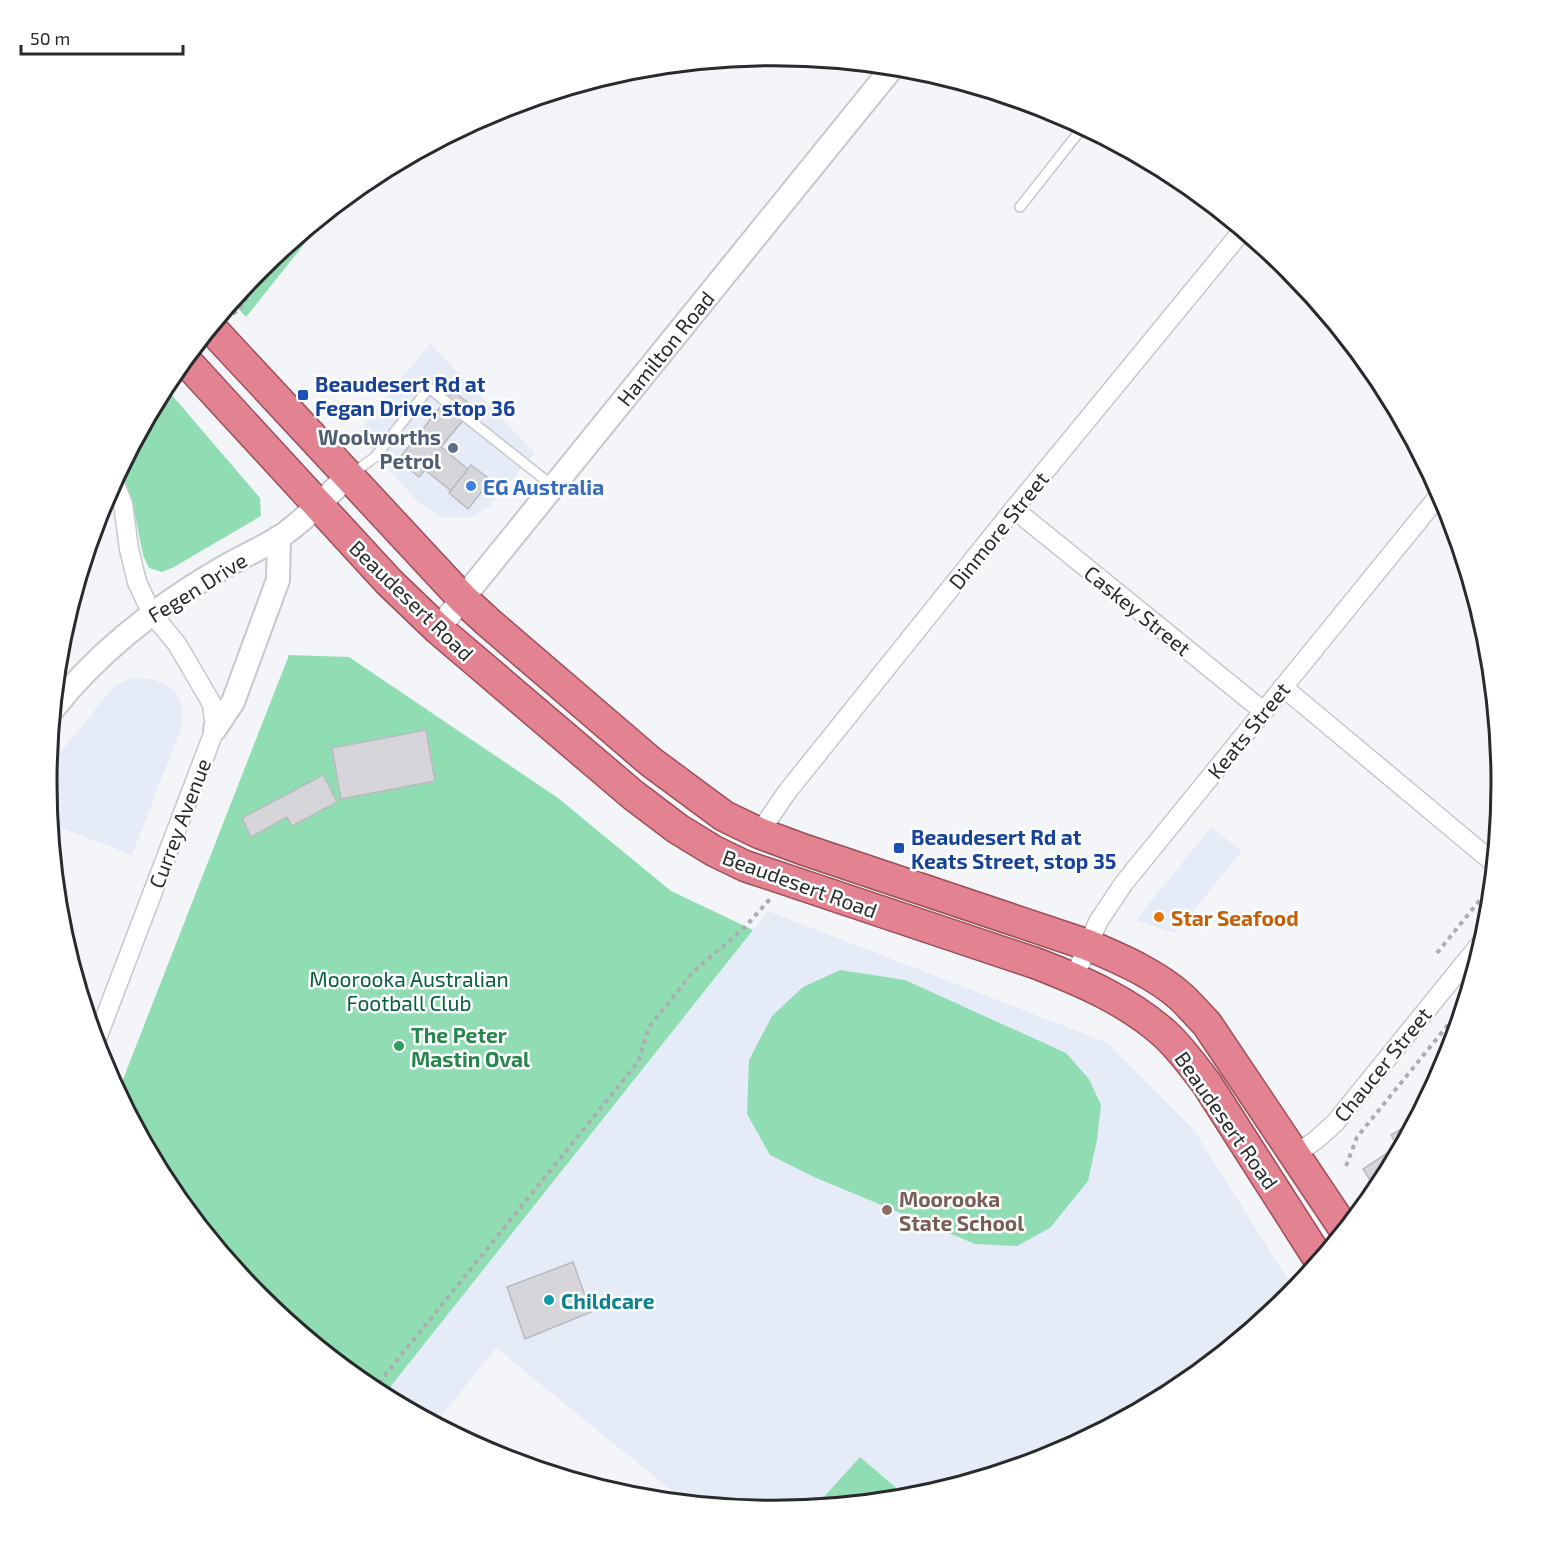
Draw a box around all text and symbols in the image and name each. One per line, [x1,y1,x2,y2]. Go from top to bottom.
scale bar [21,18,183,56]
text: 50 m [30,27,70,49]
street label: Hamilton Road [611,286,719,410]
place label: Beaudesert Rd at Fegan Drive, stop 36 [315,371,515,420]
marker: Beaudesert Rd at Fegan Drive, stop 36 [296,388,310,402]
place label: Woolworths Petrol [318,424,441,473]
marker: Woolworths Petrol [446,441,460,455]
street label: Dinmore Street [943,466,1053,594]
place label: EG Australia [483,474,604,499]
marker: EG Australia [464,479,478,493]
street label: Beaudesert Road [345,535,479,665]
street label: Fegen Drive [143,547,251,627]
street label: Caskey Street [1080,560,1196,660]
street label: Keats Street [1202,677,1294,783]
street label: Currey Avenue [143,755,215,891]
place label: Beaudesert Rd at Keats Street, stop 35 [911,824,1116,873]
marker: Beaudesert Rd at Keats Street, stop 35 [892,841,906,855]
street label: Beaudesert Road [719,843,881,923]
place label: Star Seafood [1171,905,1299,930]
marker: Star Seafood [1152,910,1166,924]
park label: Moorooka Australian Football Club [309,966,509,1015]
street label: Chaucer Street [1328,1002,1436,1126]
place label: The Peter Mastin Oval [411,1022,530,1071]
marker: The Peter Mastin Oval [392,1039,406,1053]
street label: Beaudesert Road [1170,1046,1284,1194]
place label: Moorooka State School [899,1186,1024,1235]
marker: Moorooka State School [880,1203,894,1217]
place label: Childcare [561,1288,655,1313]
marker: Childcare [542,1293,556,1307]

